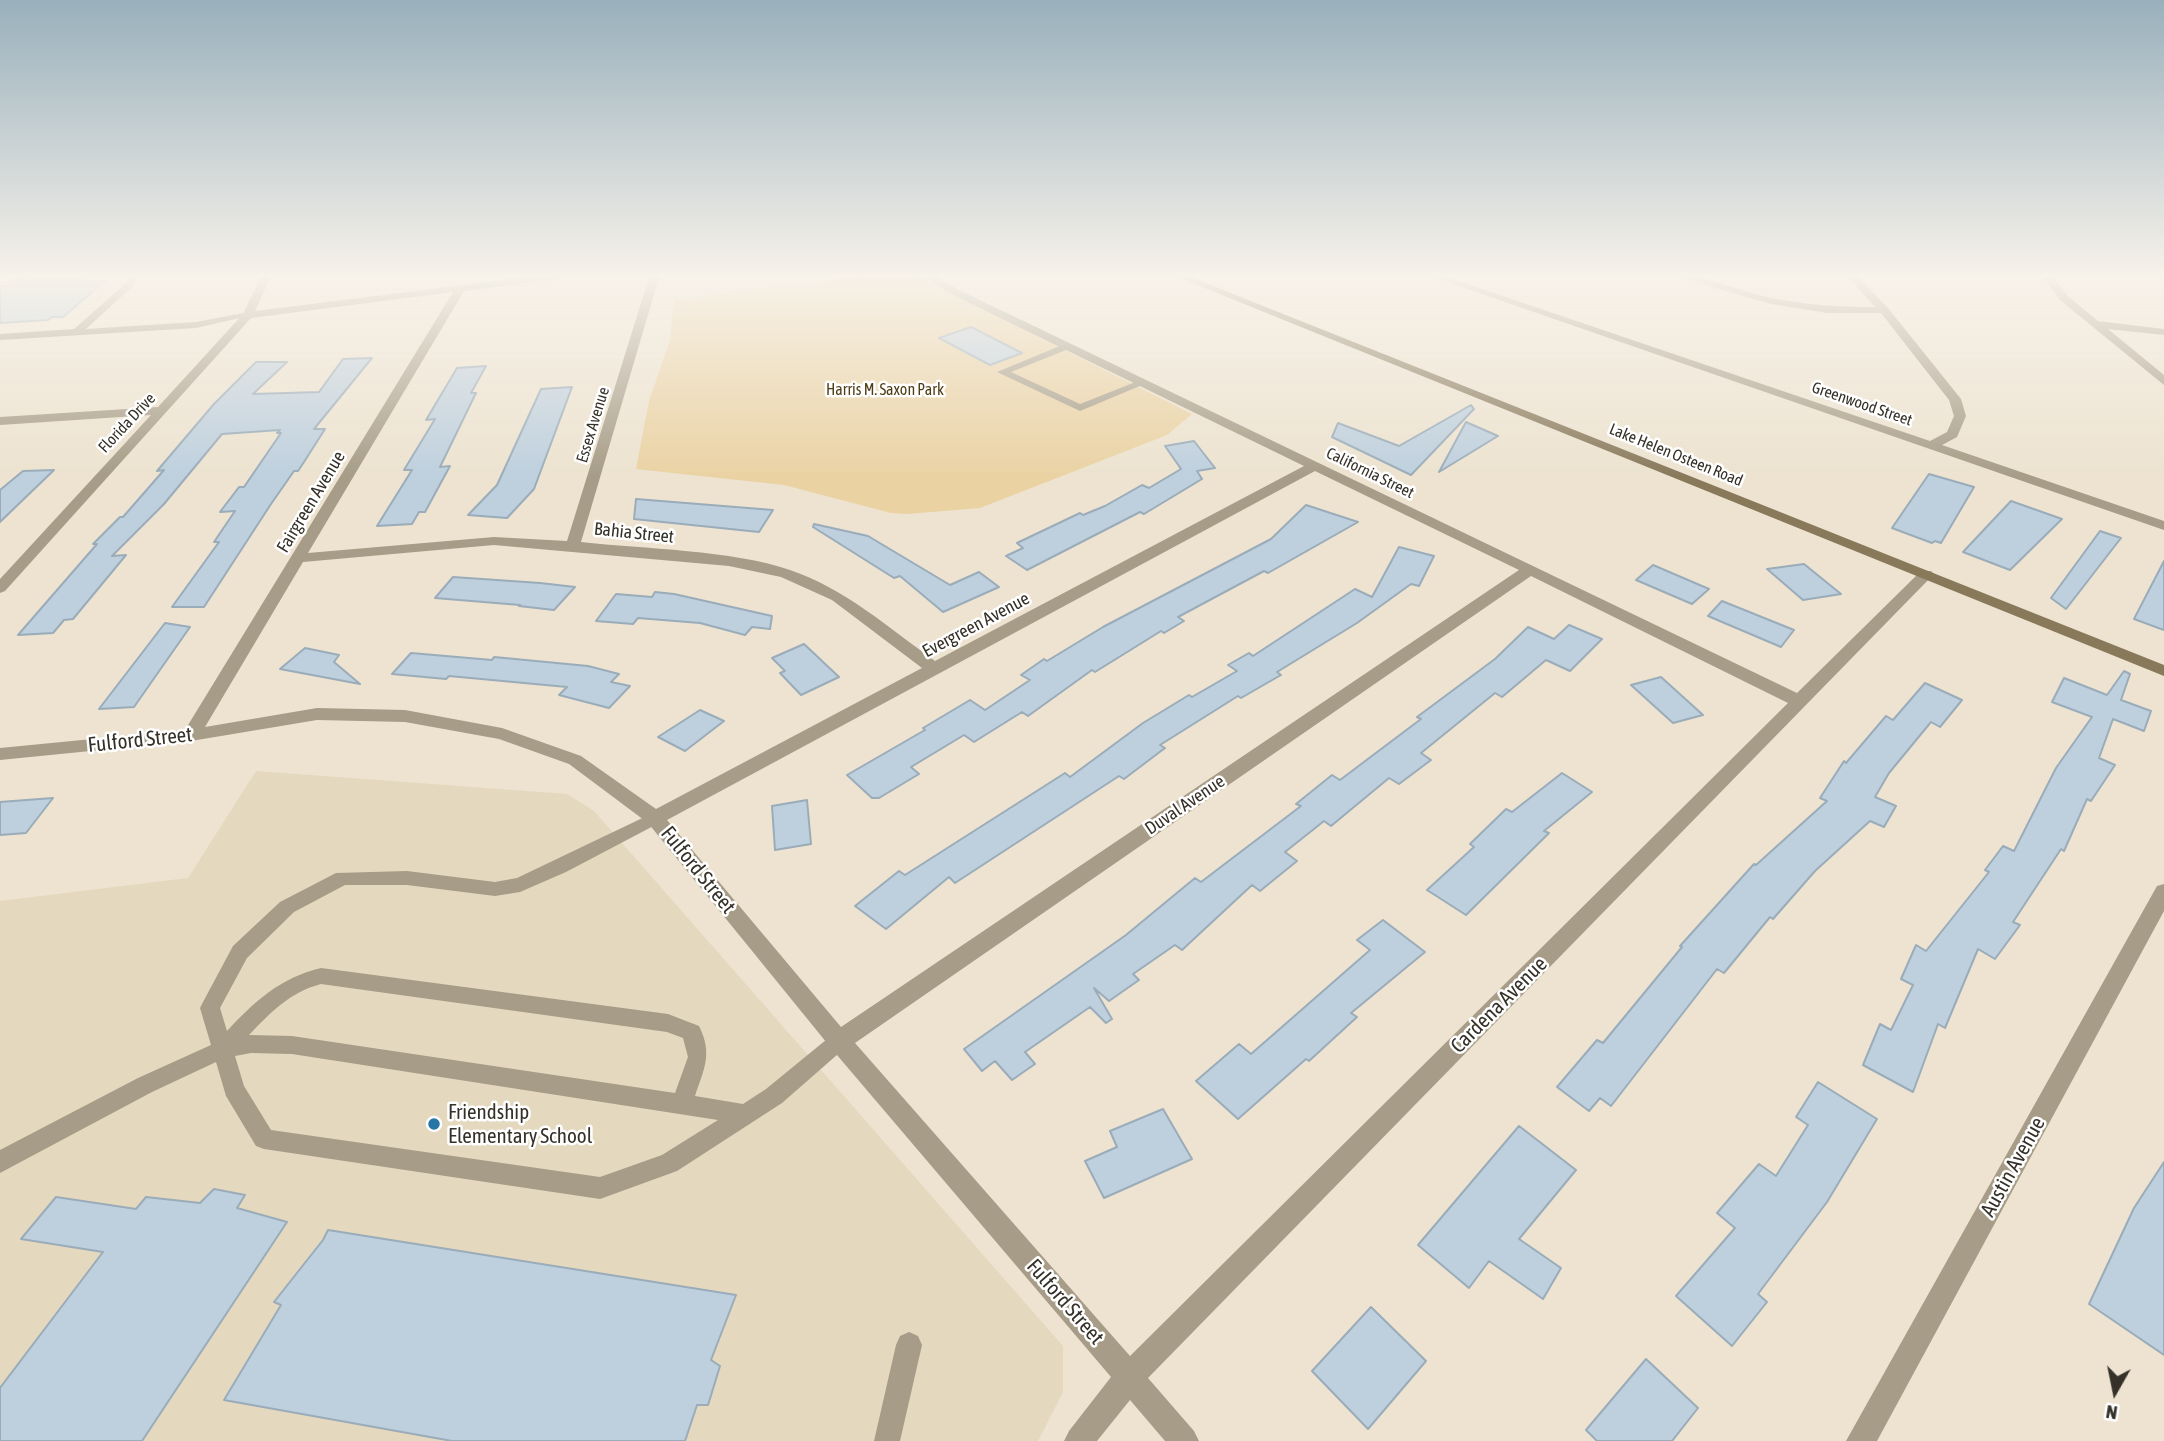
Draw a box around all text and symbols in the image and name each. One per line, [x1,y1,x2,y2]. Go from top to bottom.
street label: Greenwood Street [1809,378,1915,430]
park label: Harris M. Saxon Park [826,380,944,400]
street label: Essex Avenue [572,385,614,465]
street label: Florida Drive [94,389,160,457]
street label: Lake Helen Osteen Road [1607,419,1745,491]
street label: California Street [1323,443,1417,503]
street label: Fairgreen Avenue [272,447,350,557]
street label: Bahia Street [593,518,675,548]
street label: Evergreen Avenue [919,588,1033,662]
street label: Fulford Street [87,722,193,758]
street label: Duval Avenue [1141,770,1229,840]
street label: Fulford Street [655,821,741,919]
street label: Cardena Avenue [1446,952,1552,1058]
place label: Friendship Elementary School [448,1099,592,1149]
street label: Austin Avenue [1975,1113,2051,1221]
marker: Friendship Elementary School [426,1116,442,1132]
street label: Fulford Street [1021,1254,1109,1350]
north arrow [2080,1357,2150,1427]
text: N [2104,1401,2119,1424]

